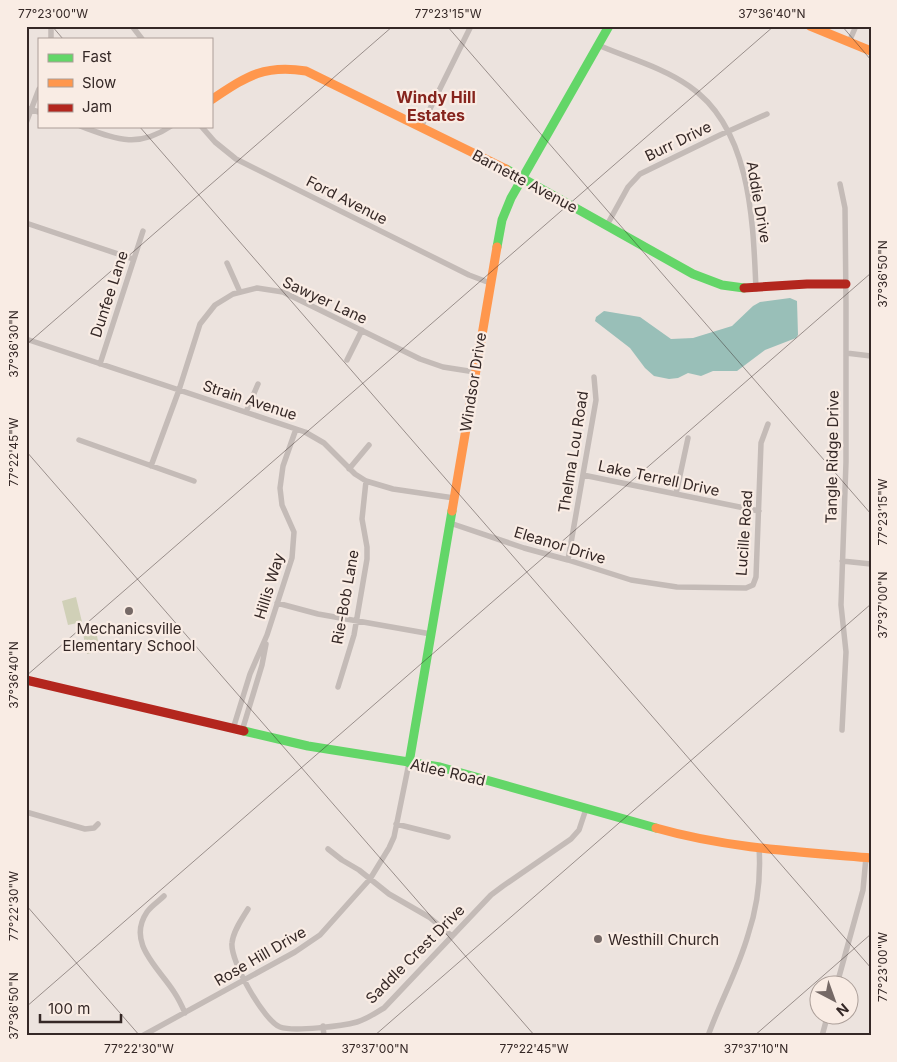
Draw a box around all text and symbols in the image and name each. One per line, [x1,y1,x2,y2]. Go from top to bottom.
text: 77°23'00"W [18,6,88,21]
text: 77°23'15"W [414,6,482,21]
text: 37°36'40"N [738,6,806,21]
legend [38,38,212,128]
text: Fast [82,47,112,66]
text: Slow [82,73,116,92]
district label: Windy Hill Estates [396,87,476,125]
text: Jam [82,97,112,116]
street label: Burr Drive [642,117,714,165]
street label: Barnette Avenue [469,145,581,217]
street label: Addie Drive [742,160,776,244]
street label: Ford Avenue [303,171,391,229]
text: 37°36'50"N [875,240,890,308]
street label: Dunfee Lane [86,248,132,340]
street label: Sawyer Lane [279,272,371,328]
text: 37°36'30"N [6,310,21,378]
street label: Windsor Drive [456,331,490,433]
street label: Strain Avenue [200,376,300,424]
street label: Thelma Lou Road [554,390,592,514]
street label: Tangle Ridge Drive [821,390,843,524]
text: 77°22'45"W [6,417,21,487]
street label: Lake Terrell Drive [597,456,721,500]
text: 77°23'15"W [875,478,890,546]
street label: Lucille Road [732,489,756,577]
street label: Eleanor Drive [512,522,608,568]
street label: Rie-Bob Lane [327,548,363,646]
street label: Hillis Way [250,550,288,622]
text: 37°37'00"N [875,571,890,639]
marker: Mechanicsville Elementary School [123,605,135,617]
place label: Mechanicsville Elementary School [63,619,195,655]
text: 37°36'40"N [6,641,21,709]
street label: Atlee Road [409,754,487,790]
text: 77°22'30"W [6,871,21,941]
street label: Saddle Crest Drive [361,900,469,1008]
street label: Rose Hill Drive [211,922,309,990]
place label: Westhill Church [608,930,719,949]
text: 77°23'00"W [875,932,890,1002]
marker: Westhill Church [592,933,604,945]
text: 37°36'50"N [6,972,21,1040]
north arrow [810,974,860,1024]
scale bar [40,992,121,1024]
text: 100 m [48,999,90,1018]
text: N [833,1000,852,1020]
text: 77°22'30"W [104,1041,174,1056]
text: 37°37'00"N [341,1041,409,1056]
text: 77°22'45"W [499,1041,569,1056]
text: 37°37'10"N [724,1041,788,1056]

